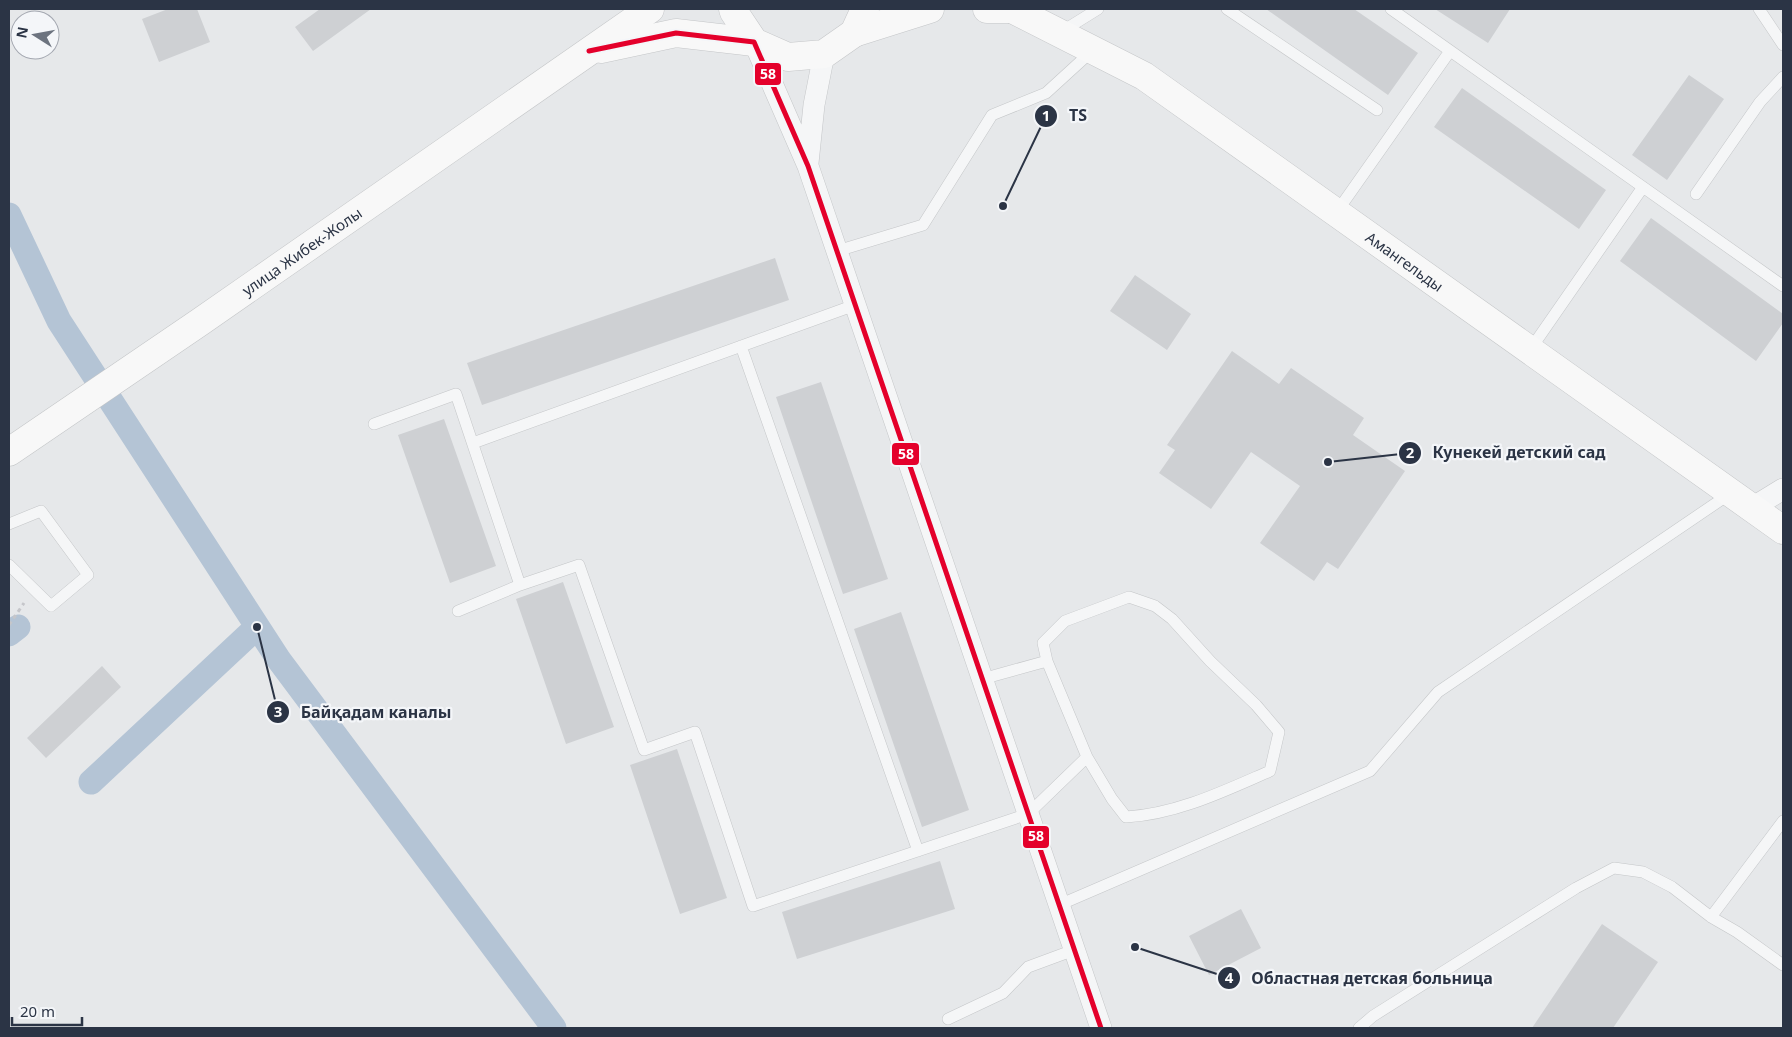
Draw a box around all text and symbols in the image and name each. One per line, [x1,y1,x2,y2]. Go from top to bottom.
north arrow [10,10,60,60]
text: N [11,25,32,40]
line badge: 58 [754,62,782,86]
text: 58 [760,64,776,83]
callout: TS [1034,100,1097,131]
text: TS [1069,104,1087,126]
text: 1 [1042,105,1050,125]
street label: улица Жибек-Жолы [238,203,366,300]
street label: Амангельды [1362,227,1448,296]
callout: Кунекей детский сад [1398,437,1616,468]
text: Кунекей детский сад [1432,441,1606,463]
line badge: 58 [891,442,920,466]
text: 2 [1406,442,1415,462]
text: 58 [898,444,914,463]
callout: Байқадам каналы [265,696,461,727]
text: 3 [274,701,282,721]
text: Байқадам каналы [301,701,451,723]
line badge: 58 [1022,825,1050,849]
text: 58 [1028,826,1044,845]
callout: Областная детская больница [1217,962,1503,993]
text: 4 [1225,967,1234,987]
text: Областная детская больница [1251,967,1493,989]
scale bar [12,994,82,1026]
text: 20 m [20,1001,55,1021]

